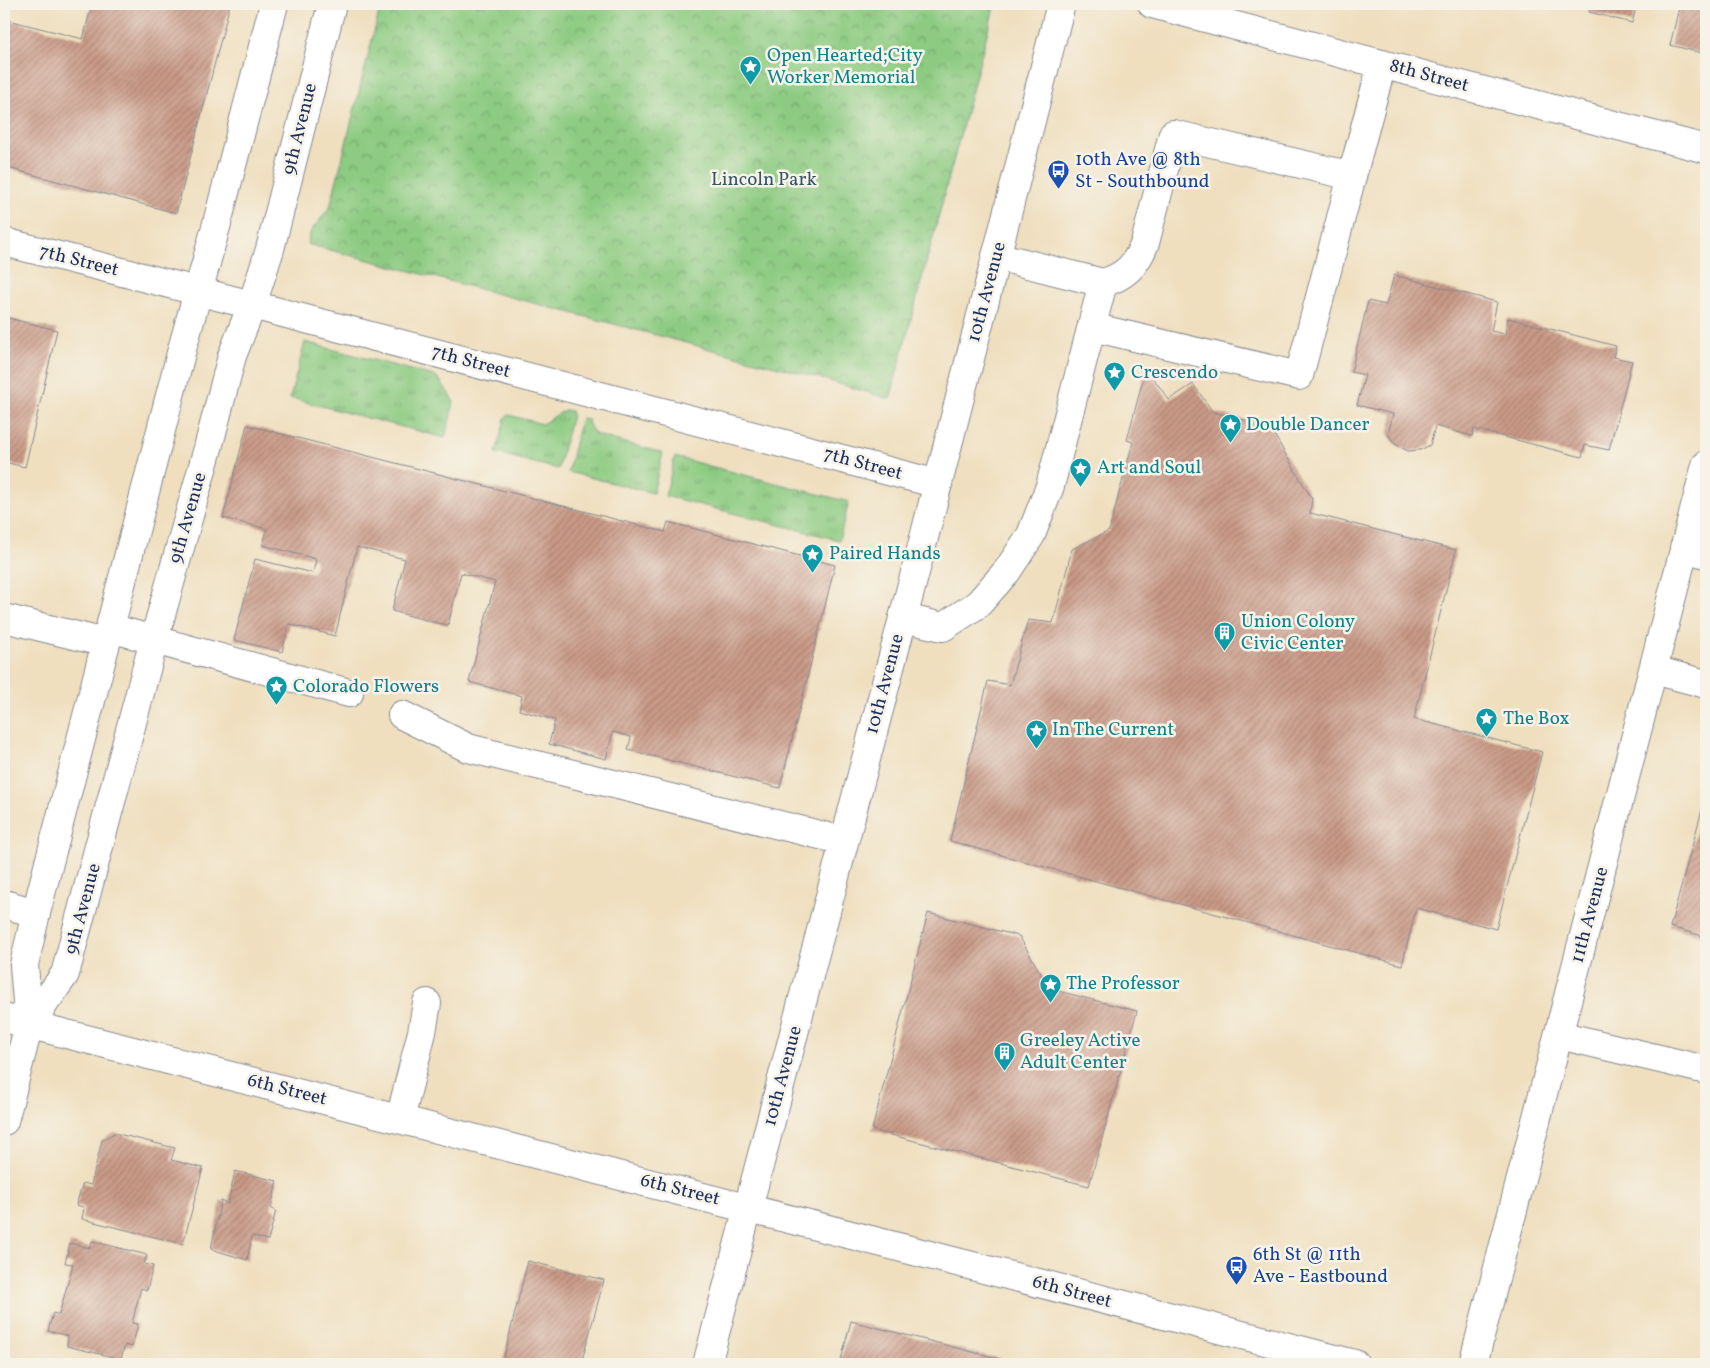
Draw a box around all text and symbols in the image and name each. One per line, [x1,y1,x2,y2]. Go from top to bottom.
place label: Open Hearted;City Worker Memorial [767,43,923,91]
street label: 8th Street [1386,53,1472,99]
place icon: Open Hearted;City Worker Memorial [739,55,763,86]
street label: 9th Avenue [276,80,324,178]
place label: 10th Ave @ 8th St - Southbound [1075,147,1210,195]
bus stop icon: 10th Ave @ 8th St - Southbound [1047,159,1071,190]
park label: Lincoln Park [711,167,817,193]
street label: 7th Street [37,239,122,283]
street label: 10th Avenue [961,239,1013,345]
street label: 7th Street [429,339,514,385]
place label: Crescendo [1131,360,1218,386]
place icon: Crescendo [1103,361,1127,392]
place label: Double Dancer [1246,412,1370,438]
place icon: Double Dancer [1218,413,1242,444]
street label: 7th Street [821,441,906,487]
place label: Art and Soul [1097,455,1201,481]
place icon: Art and Soul [1069,456,1093,487]
street label: 9th Avenue [163,469,213,567]
place label: Paired Hands [829,541,941,567]
place icon: Paired Hands [801,542,825,573]
place label: Union Colony Civic Center [1241,609,1355,657]
building icon: Union Colony Civic Center [1213,621,1237,652]
street label: 10th Avenue [859,631,911,737]
place label: Colorado Flowers [293,674,439,700]
place icon: Colorado Flowers [265,675,289,706]
place label: The Box [1503,706,1569,732]
place icon: The Box [1475,707,1499,738]
place label: In The Current [1052,717,1175,743]
place icon: In The Current [1024,718,1048,749]
street label: 9th Avenue [58,860,108,958]
street label: 11th Avenue [1565,864,1615,966]
place label: The Professor [1066,971,1180,997]
place icon: The Professor [1038,972,1062,1003]
street label: 10th Avenue [757,1023,809,1129]
place label: Greeley Active Adult Center [1020,1028,1141,1076]
building icon: Greeley Active Adult Center [992,1040,1016,1071]
street label: 6th Street [244,1068,330,1113]
street label: 6th Street [637,1168,723,1213]
place label: 6th St @ 11th Ave - Eastbound [1253,1242,1388,1290]
bus stop icon: 6th St @ 11th Ave - Eastbound [1225,1254,1249,1285]
street label: 6th Street [1029,1269,1115,1315]

